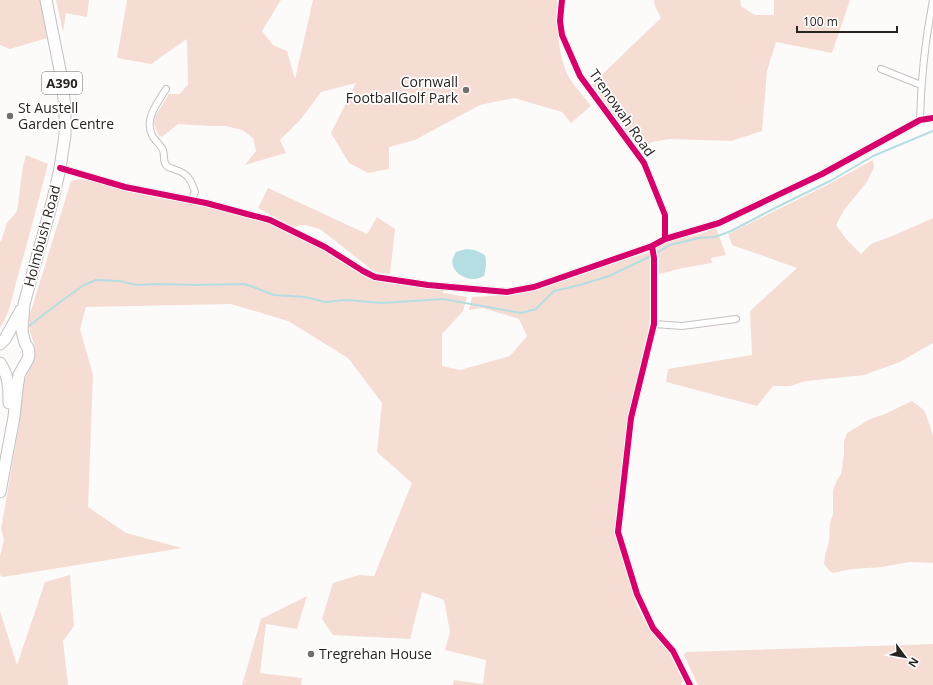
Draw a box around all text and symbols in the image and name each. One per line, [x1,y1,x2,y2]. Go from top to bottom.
scale bar [797,8,897,34]
text: 100 m [803,13,838,30]
street label: Trenowah Road [585,65,660,160]
road number: A390 [42,72,82,94]
place label: Cornwall FootballGolf Park [346,72,459,107]
marker: Cornwall FootballGolf Park [461,85,471,95]
place label: St Austell Garden Centre [18,98,114,133]
marker: St Austell Garden Centre [5,111,15,121]
street label: Holmbush Road [19,183,64,289]
north arrow [885,637,925,677]
place label: Tregrehan House [319,644,432,663]
marker: Tregrehan House [306,649,316,659]
text: N [905,655,923,670]

